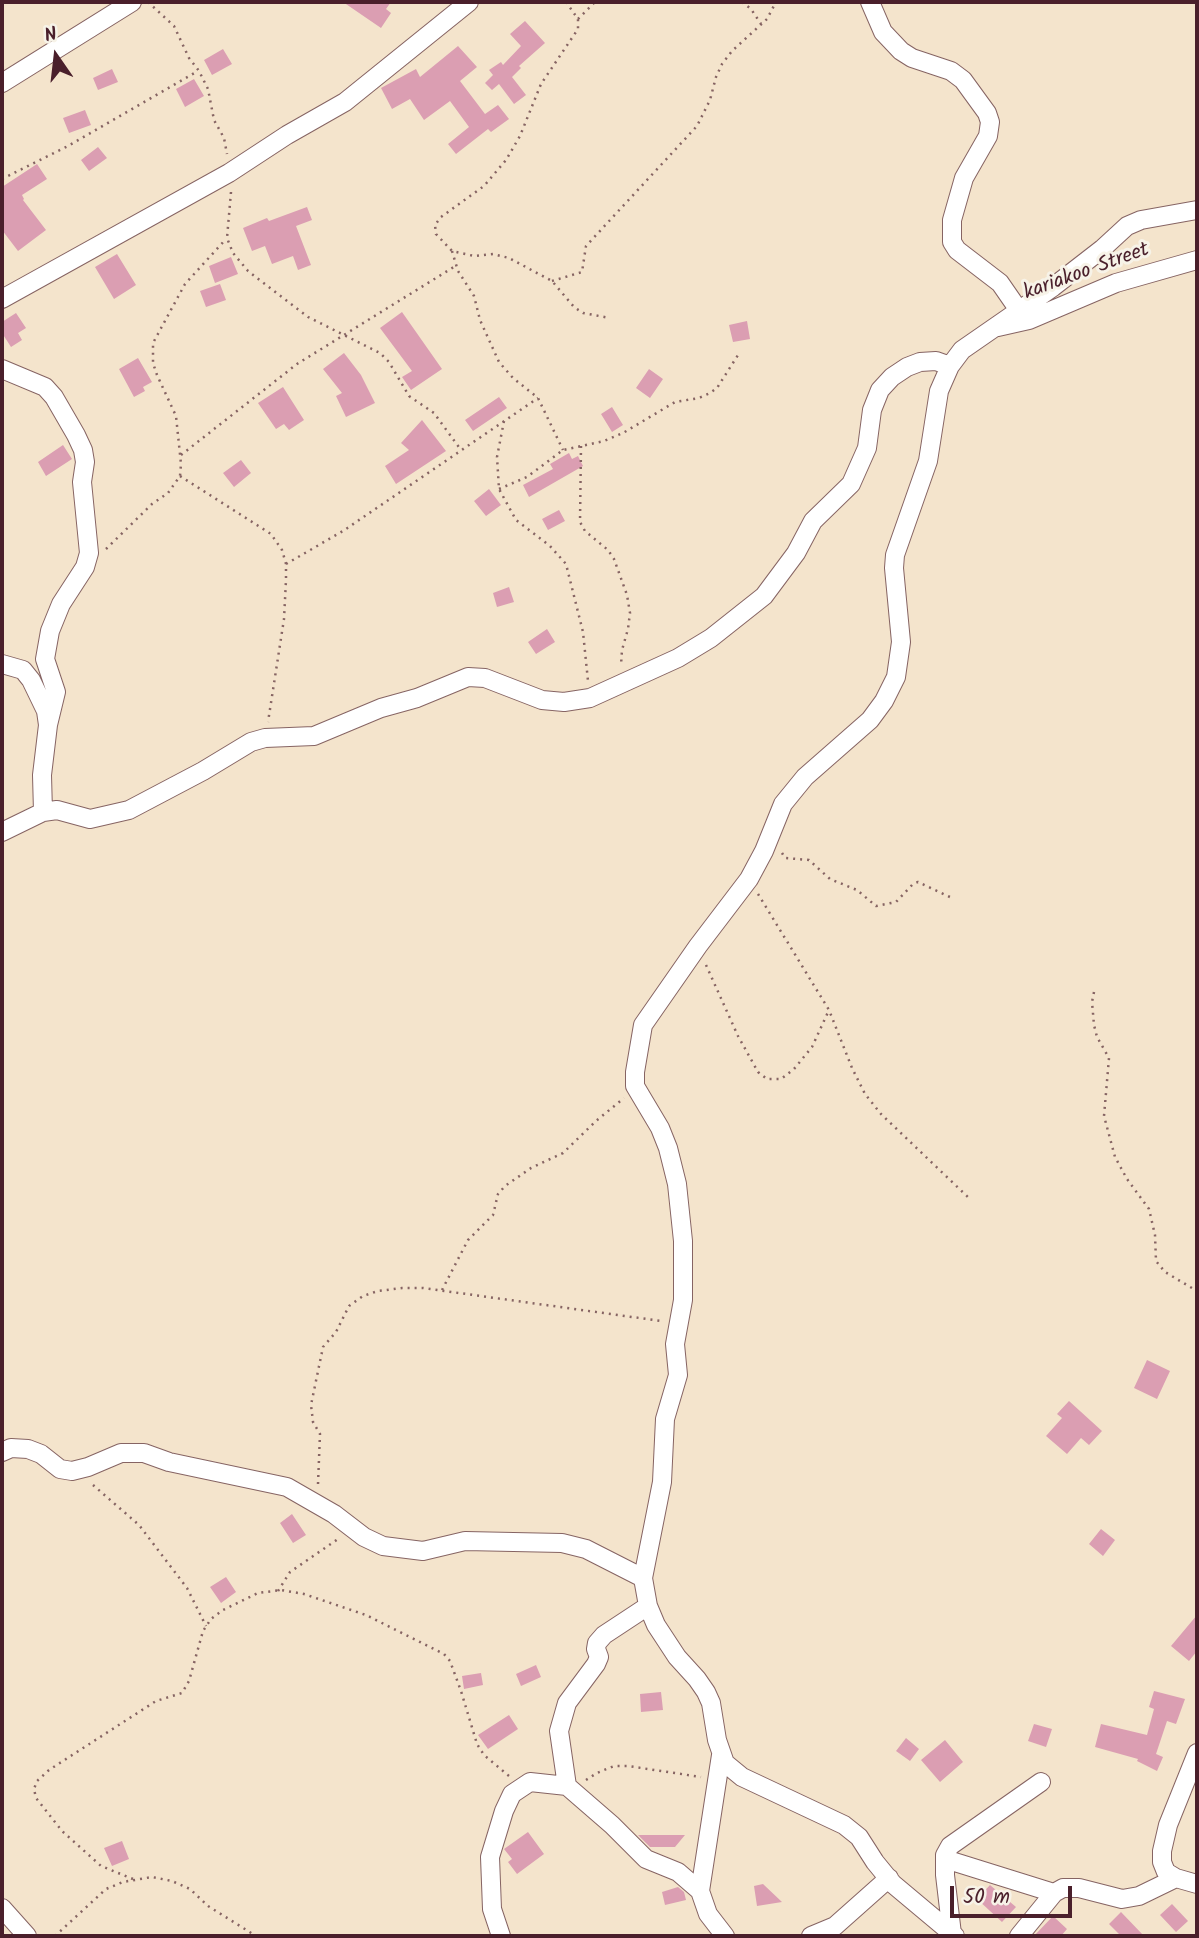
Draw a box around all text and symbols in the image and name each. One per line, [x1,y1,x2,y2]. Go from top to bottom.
text: N [41,20,60,52]
north arrow [21,21,91,91]
street label: kariakoo Street [1021,239,1153,307]
scale bar [954,1871,1076,1915]
text: 50 m [963,1881,1010,1914]

